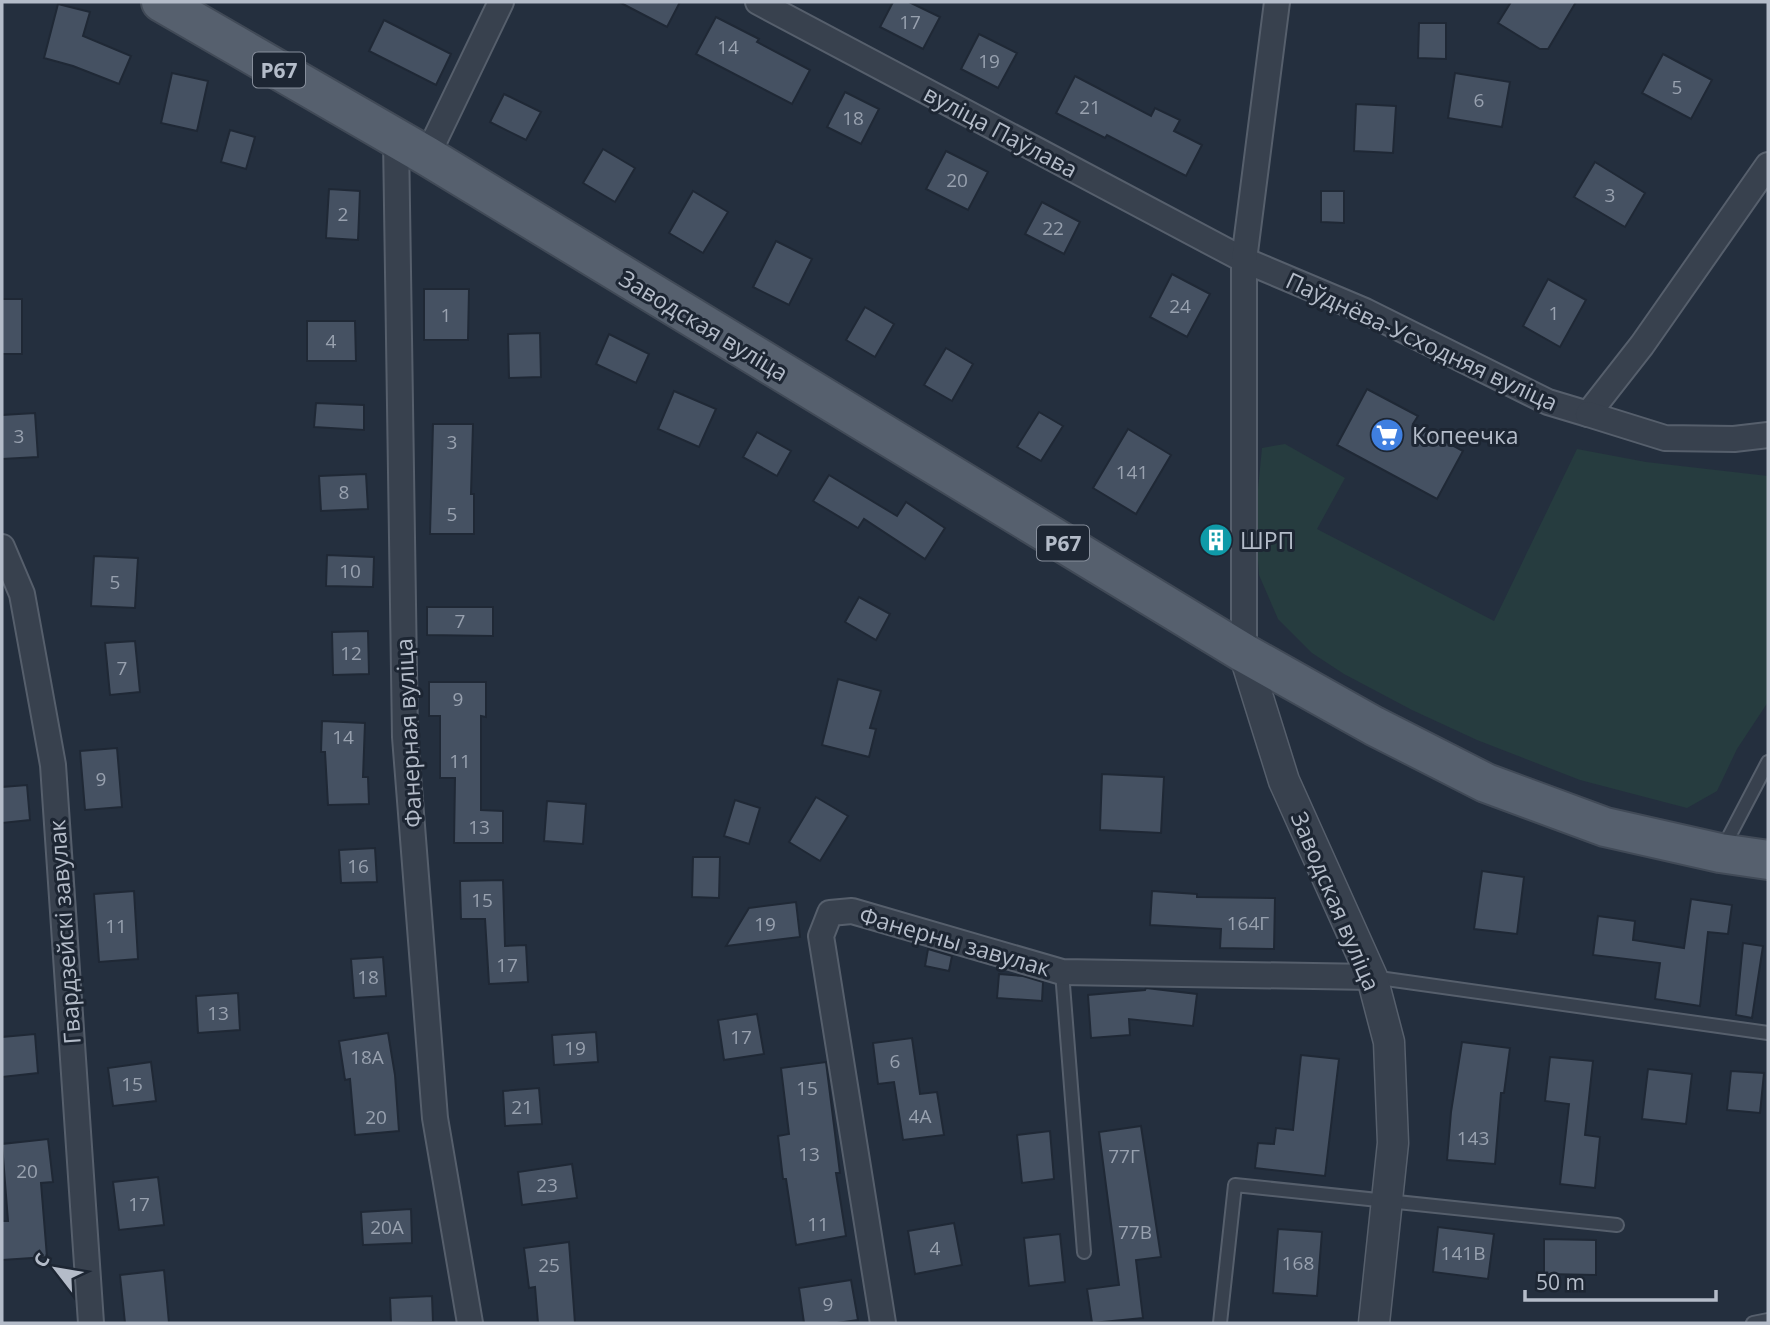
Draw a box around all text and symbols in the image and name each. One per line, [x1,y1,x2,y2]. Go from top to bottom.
house number: 17 [899,9,921,35]
house number: 14 [717,34,739,60]
house number: 19 [978,48,1000,74]
road number: Р67 [253,52,305,88]
house number: 5 [1672,74,1682,100]
street label: вуліца Паўлава [919,77,1083,185]
house number: 6 [1474,87,1484,113]
house number: 21 [1079,94,1101,120]
house number: 18 [842,105,864,131]
house number: 20 [946,167,968,193]
house number: 3 [1605,182,1615,208]
house number: 2 [338,201,348,227]
house number: 22 [1042,215,1064,241]
street label: Заводская вуліца [614,262,794,388]
street label: Паўднёва-Усходняя вуліца [1281,264,1563,418]
house number: 24 [1169,293,1191,319]
house number: 1 [1549,300,1559,326]
house number: 1 [441,302,451,328]
house number: 4 [326,328,337,354]
supermarket icon: Копеечка [1368,416,1406,454]
place label: Копеечка [1412,419,1519,451]
house number: 3 [14,423,24,449]
house number: 3 [447,429,457,455]
house number: 141 [1116,459,1148,485]
house number: 8 [339,479,349,505]
house number: 5 [447,501,457,527]
building icon: ШРП [1197,521,1235,559]
place label: ШРП [1240,524,1294,556]
road number: Р67 [1037,526,1089,560]
house number: 10 [339,558,361,584]
house number: 5 [110,569,120,595]
house number: 7 [455,608,465,634]
street label: Фанерная вуліца [387,638,429,828]
house number: 12 [340,640,362,666]
house number: 7 [117,655,127,681]
house number: 9 [453,686,463,712]
house number: 14 [332,724,354,750]
house number: 11 [449,748,471,774]
house number: 9 [96,766,106,792]
street label: Заводская вуліца [1284,807,1388,995]
house number: 13 [468,814,490,840]
street label: Гвардзейскі завулак [40,819,88,1045]
house number: 16 [347,853,369,879]
house number: 15 [471,887,493,913]
street label: Фанерны завулак [856,898,1054,984]
house number: 164Г [1227,910,1269,936]
house number: 19 [754,911,776,937]
house number: 11 [105,913,127,939]
house number: 17 [496,952,518,978]
house number: 18 [357,964,379,990]
house number: 13 [207,1000,229,1026]
house number: 17 [730,1024,752,1050]
house number: 19 [564,1035,586,1061]
house number: 18А [350,1044,384,1070]
house number: 6 [890,1048,900,1074]
house number: 15 [121,1071,143,1097]
house number: 15 [796,1075,818,1101]
house number: 21 [511,1094,533,1120]
house number: 4А [909,1103,931,1129]
house number: 20 [365,1104,387,1130]
house number: 143 [1457,1125,1489,1151]
house number: 13 [798,1141,820,1167]
house number: 77Г [1108,1143,1140,1169]
house number: 20 [16,1158,38,1184]
house number: 23 [536,1172,558,1198]
house number: 17 [128,1191,150,1217]
house number: 11 [807,1211,829,1237]
house number: 20А [370,1214,404,1240]
house number: 77В [1118,1219,1152,1245]
north arrow [21,1234,91,1304]
house number: 4 [930,1235,941,1261]
house number: 141В [1441,1240,1485,1266]
text: С [27,1248,56,1272]
house number: 168 [1282,1250,1314,1276]
house number: 25 [538,1252,560,1278]
scale bar [1525,1258,1716,1302]
text: 50 m [1536,1268,1585,1296]
house number: 9 [823,1291,833,1317]

